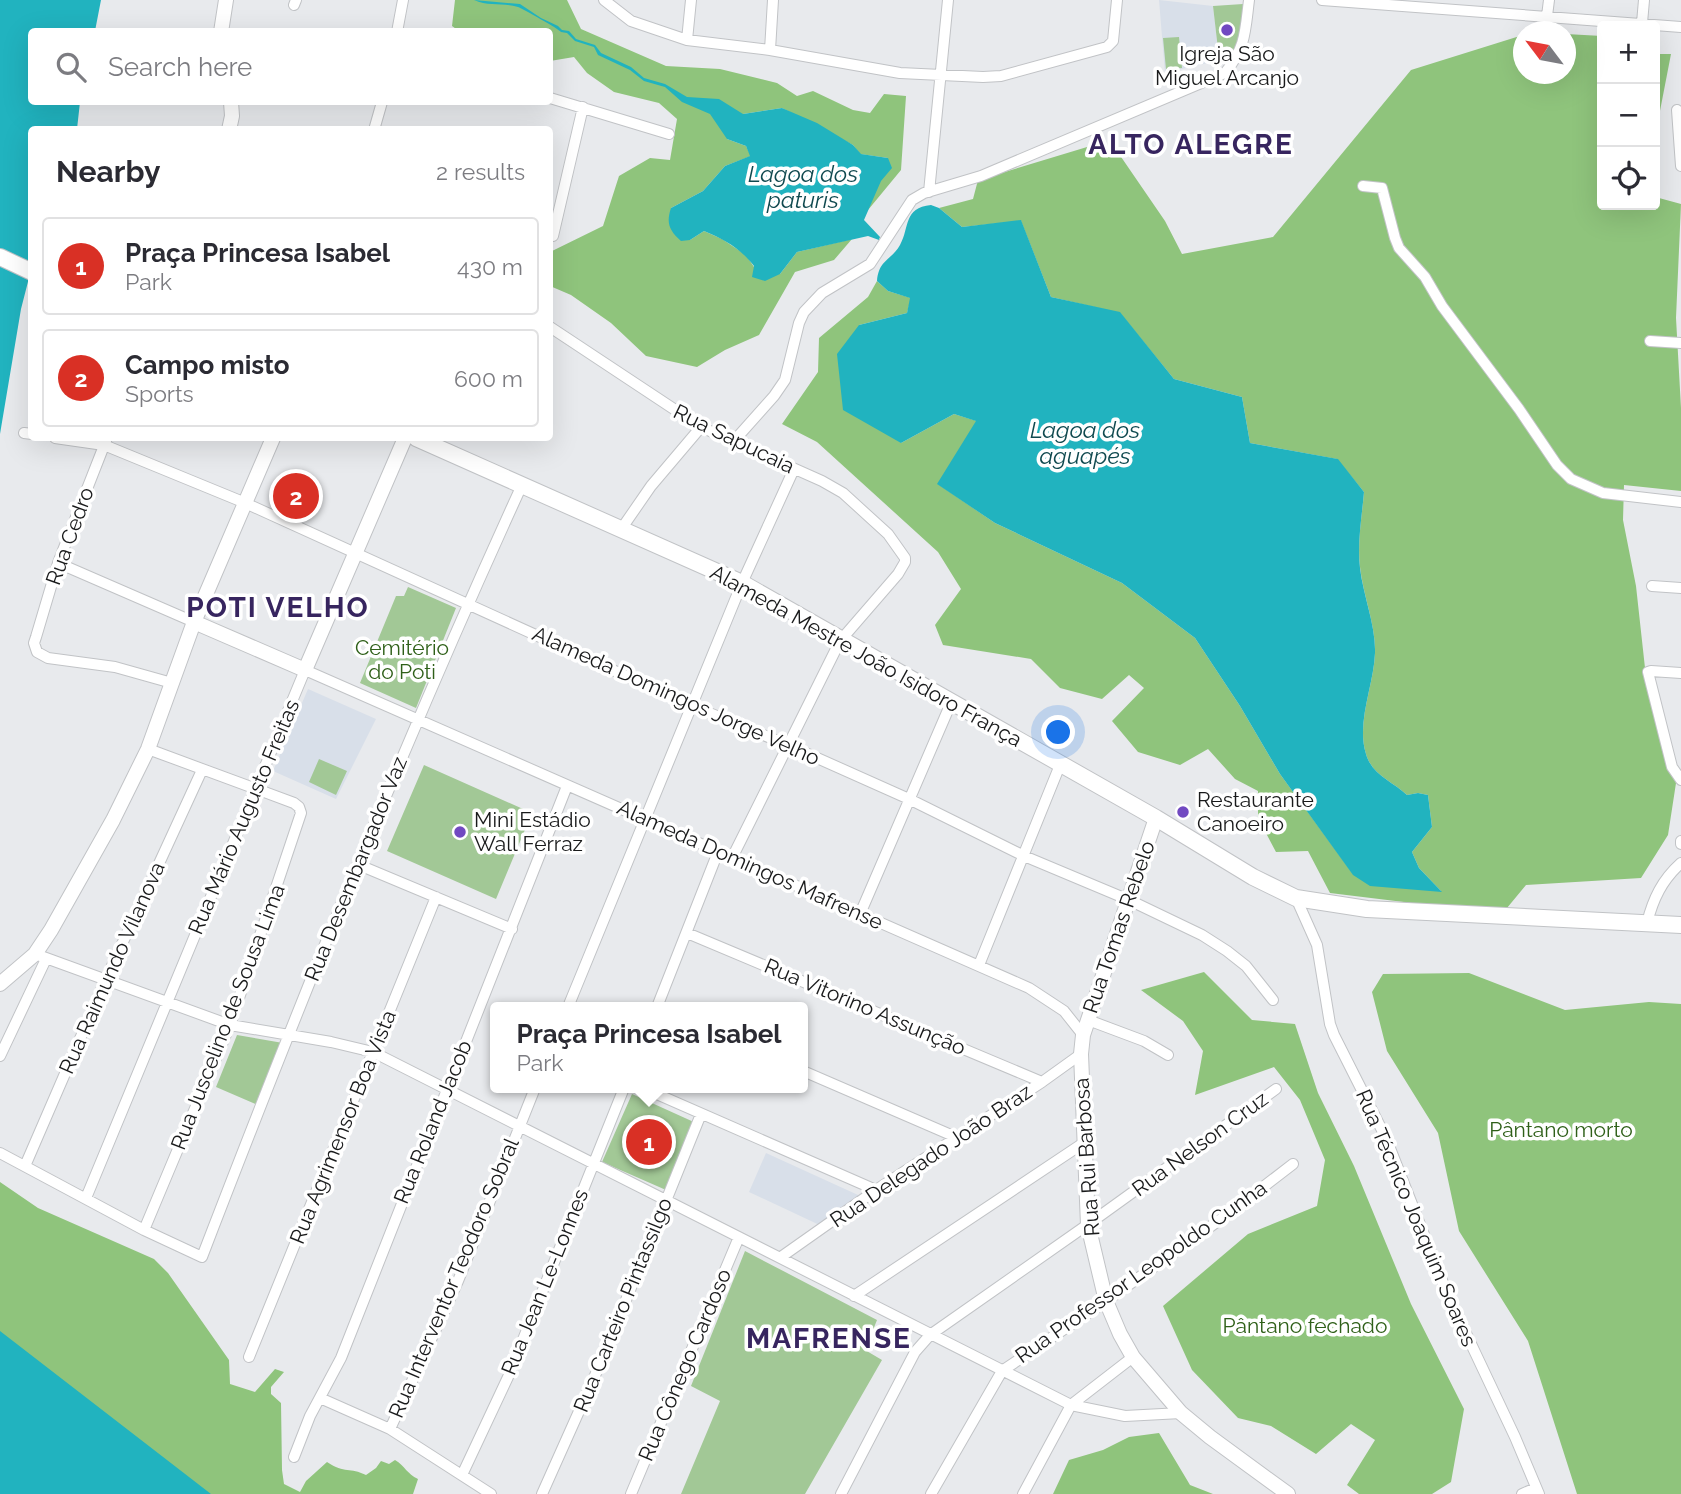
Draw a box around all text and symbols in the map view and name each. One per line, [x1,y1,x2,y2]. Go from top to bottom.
north arrow [1513,21,1576,84]
map controls [1597,21,1660,210]
button: + [1597,21,1660,84]
marker: Igreja São Miguel Arcanjo [1219,22,1235,38]
search box [28,28,553,105]
place label: Igreja São Miguel Arcanjo [1155,41,1299,90]
icon: search [52,48,90,86]
text: Search here [108,52,252,82]
button: − [1597,84,1660,147]
district label: ALTO ALEGRE [1088,128,1294,161]
button: locate [1597,147,1660,210]
text: Nearby [56,154,160,189]
text: 2 results [436,158,525,185]
water label: Lagoa dos paturis [748,160,858,213]
text: Praça Princesa Isabel [125,238,390,268]
text: 1 [75,253,87,280]
text: 430 m [457,253,523,280]
text: Park [125,268,172,295]
text: Campo misto [125,350,290,380]
text: 2 [75,365,87,392]
text: 600 m [454,365,523,392]
text: Sports [125,380,194,407]
street label: Rua Sapucaia [670,399,799,479]
water label: Lagoa dos aguapés [1030,416,1140,469]
pin: 2 [273,470,319,522]
street label: Rua Cedro [40,484,99,588]
street label: Alameda Mestre João Isidoro França [706,559,1026,752]
district label: POTI VELHO [186,591,370,624]
street label: Alameda Domingos Jorge Velho [529,621,824,770]
park label: Cemitério do Poti [355,635,449,684]
street label: Rua Mário Augusto Freitas [183,696,304,938]
your location [1041,715,1075,749]
street label: Rua Desembargador Vaz [299,753,412,985]
place label: Restaurante Canoeiro [1197,787,1314,836]
street label: Alameda Domingos Mafrense [614,795,887,935]
marker: Restaurante Canoeiro [1175,804,1191,820]
place label: Mini Estádio Wall Ferraz [474,807,591,856]
marker: Mini Estádio Wall Ferraz [452,824,468,840]
street label: Rua Tomas Rebelo [1077,837,1160,1016]
street label: Rua Raimundo Vilanova [53,858,170,1078]
street label: Rua Juscelino de Sousa Lima [165,881,290,1153]
street label: Rua Vitorino Assunção [761,953,970,1060]
popup [490,1002,808,1093]
street label: Rua Agrimensor Boa Vista [284,1006,401,1247]
text: Praça Princesa Isabel [516,1019,782,1049]
street label: Rua Roland Jacob [388,1036,477,1207]
text: Park [516,1049,563,1076]
street label: Rua Rui Barbosa [1068,1077,1105,1237]
street label: Rua Delegado João Braz [825,1079,1036,1232]
street label: Rua Nelson Cruz [1127,1086,1272,1201]
street label: Rua Técnico Joaquim Soares [1351,1086,1482,1350]
pin: 1 [626,1116,672,1168]
park label: Pântano morto [1489,1117,1633,1142]
street label: Rua Interventor Teodoro Sobral [383,1134,524,1421]
street label: Rua Professor Leopoldo Cunha [1010,1175,1271,1368]
street label: Rua Jean Le-Lonnes [496,1185,593,1378]
street label: Rua Carteiro Pintassilgo [568,1194,677,1416]
street label: Rua Cônego Cardoso [633,1265,736,1465]
park label: Pântano fechado [1223,1313,1387,1338]
district label: MAFRENSE [746,1322,912,1355]

